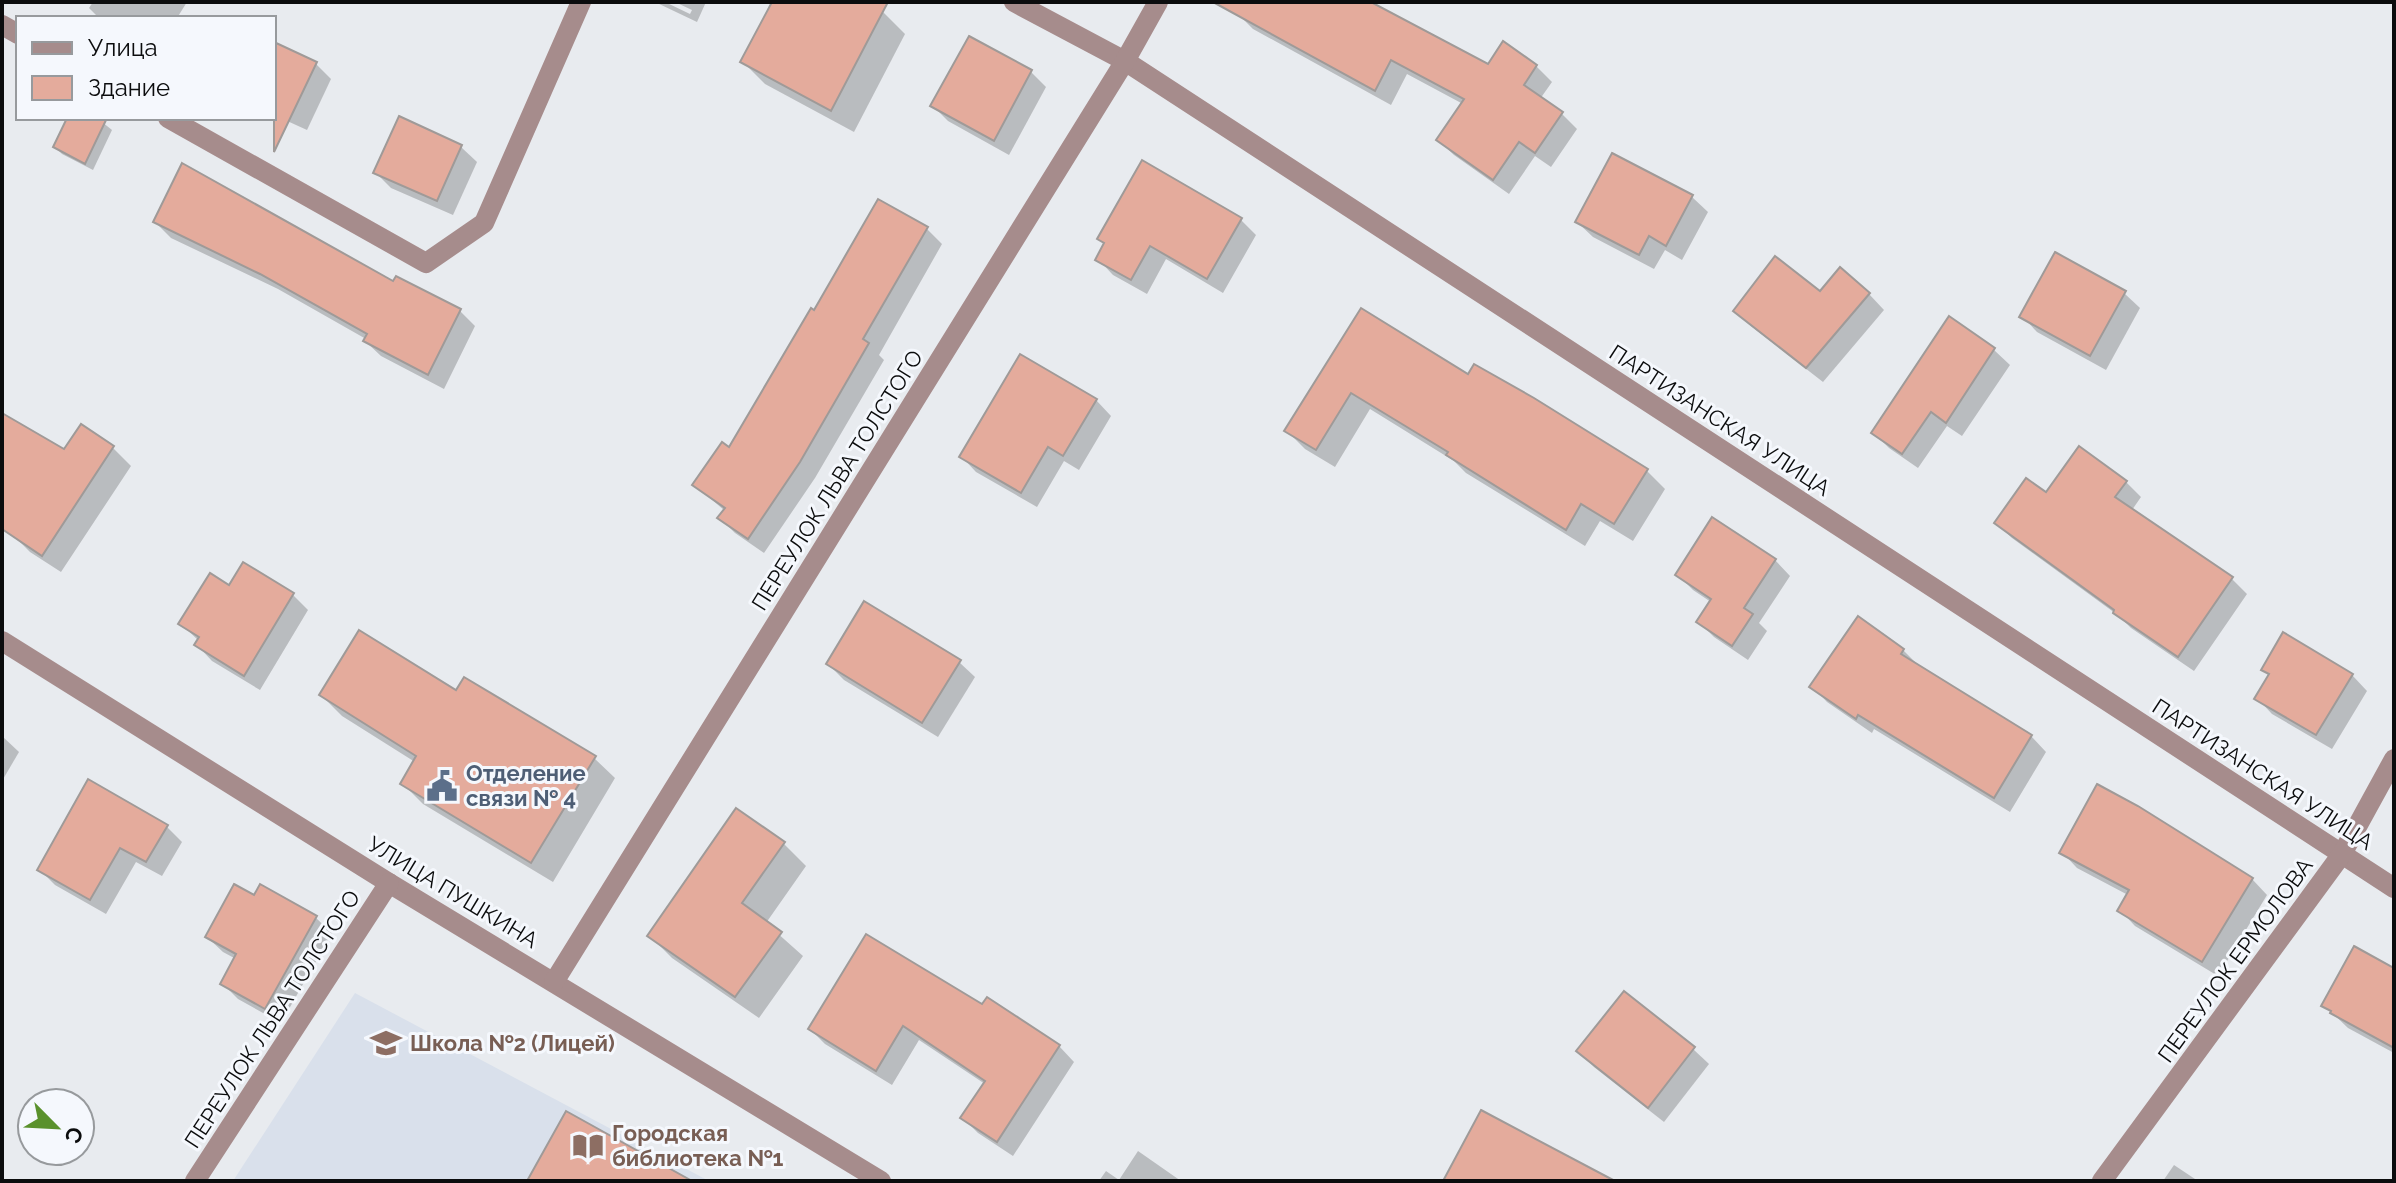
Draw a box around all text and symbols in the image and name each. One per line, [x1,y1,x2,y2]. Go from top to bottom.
legend [16,16,276,120]
text: Улица [88,33,158,62]
text: Здание [88,73,170,102]
street label: ПАРТИЗАНСКАЯ УЛИЦА [1605,339,1835,501]
street label: ПЕРЕУЛОК ЛЬВА ТОЛСТОГО [746,345,928,615]
street label: ПАРТИЗАНСКАЯ УЛИЦА [2148,693,2378,855]
place label: Отделение связи № 4 [466,760,586,811]
public building icon: Отделение связи № 4 [425,769,459,803]
street label: УЛИЦА ПУШКИНА [363,831,543,953]
street label: ПЕРЕУЛОК ЕРМОЛОВА [2152,853,2318,1067]
street label: ПЕРЕУЛОК ЛЬВА ТОЛСТОГО [179,885,365,1153]
school or university icon: Школа №2 (Лицей) [369,1026,403,1060]
place label: Школа №2 (Лицей) [410,1030,615,1056]
north arrow [16,1087,96,1167]
place label: Городская библиотека №1 [612,1120,784,1171]
text: С [59,1123,89,1147]
library icon: Городская библиотека №1 [571,1129,605,1163]

